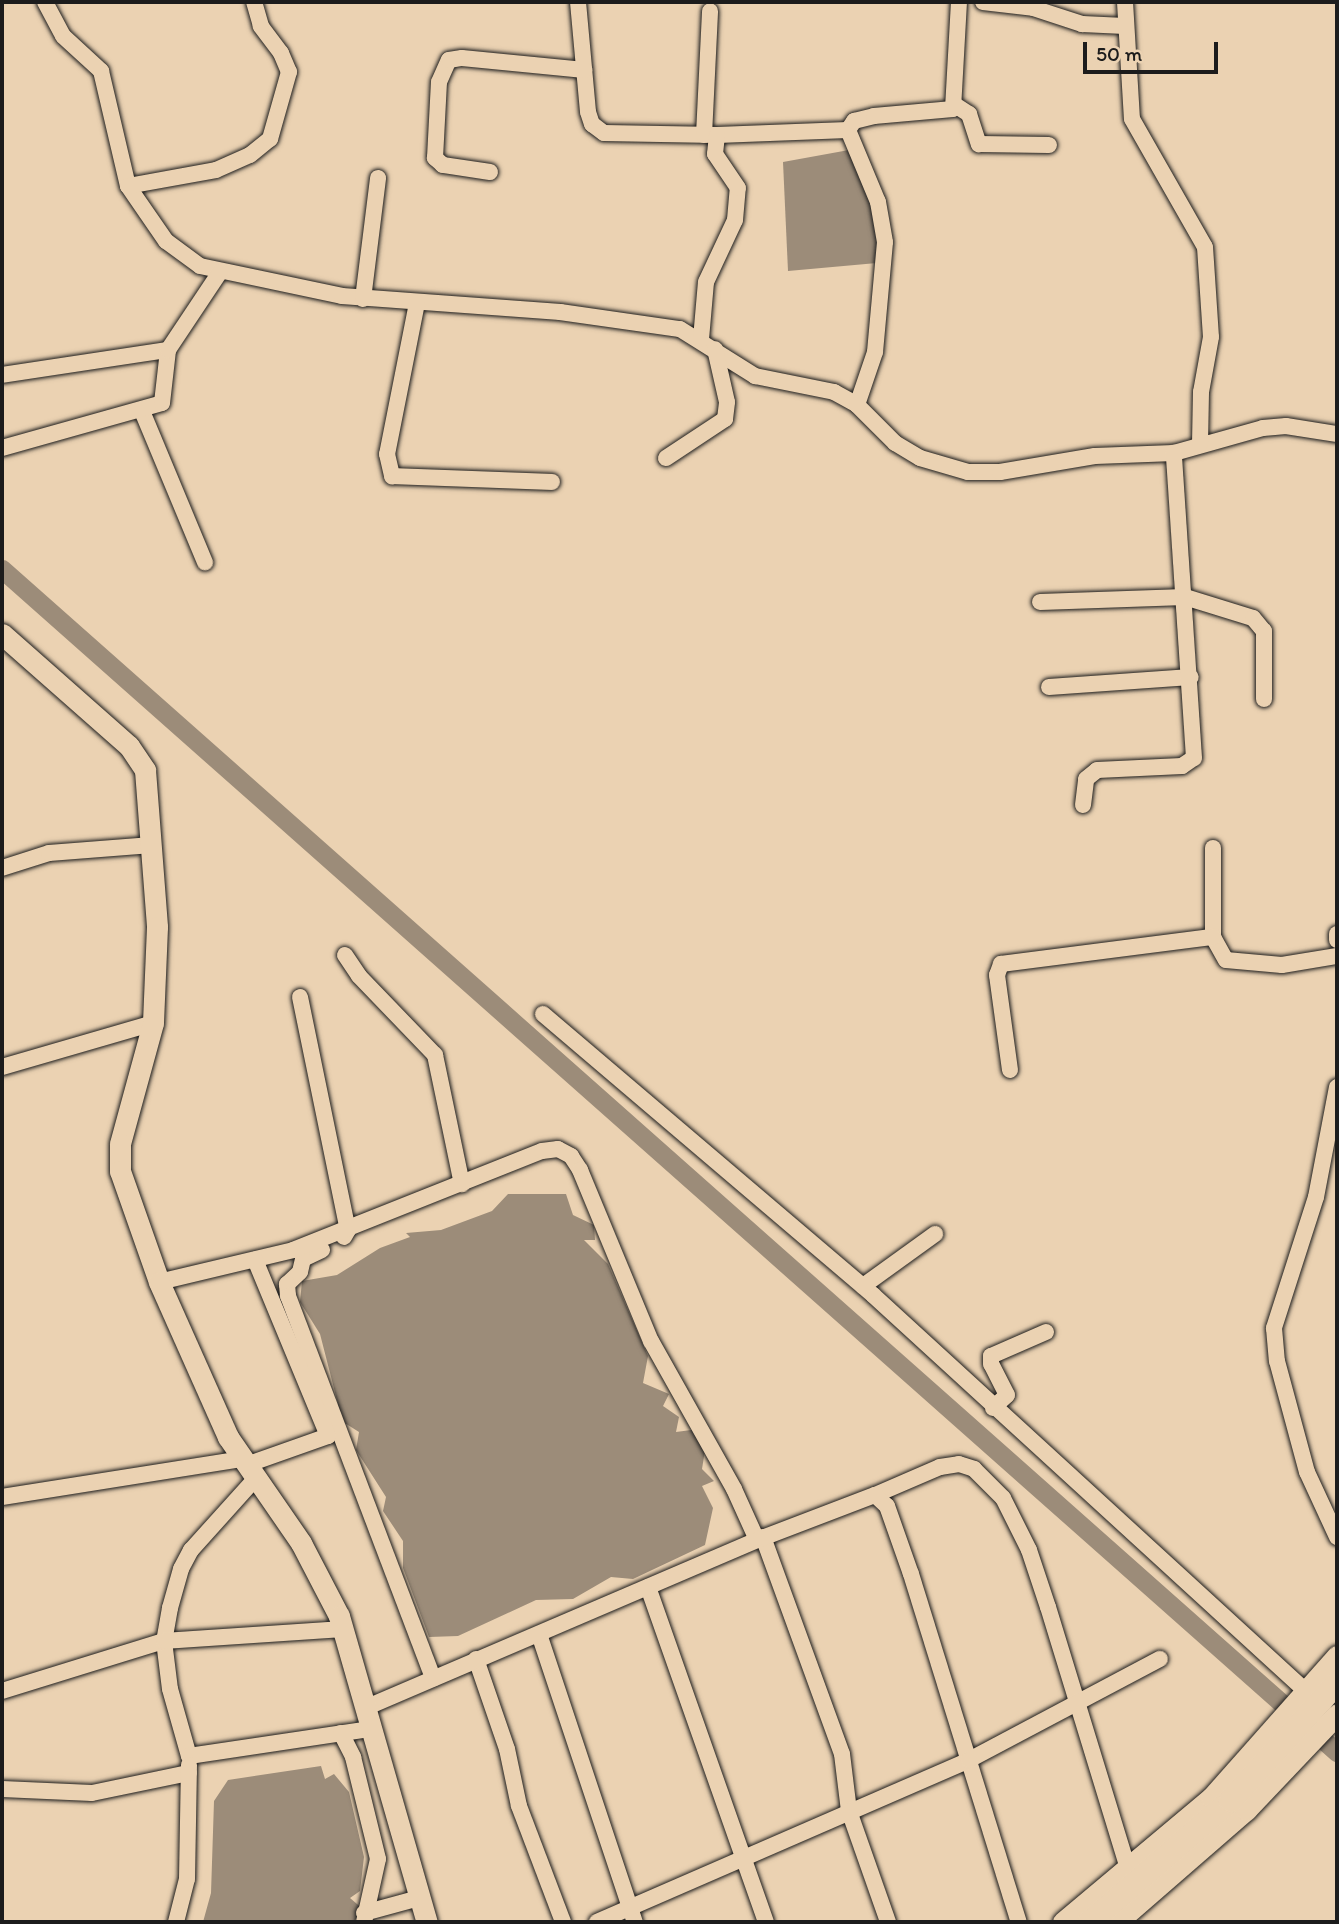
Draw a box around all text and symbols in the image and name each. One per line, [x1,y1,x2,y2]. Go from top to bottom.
scale bar [1087,28,1222,72]
text: 50 m [1096,41,1142,66]

